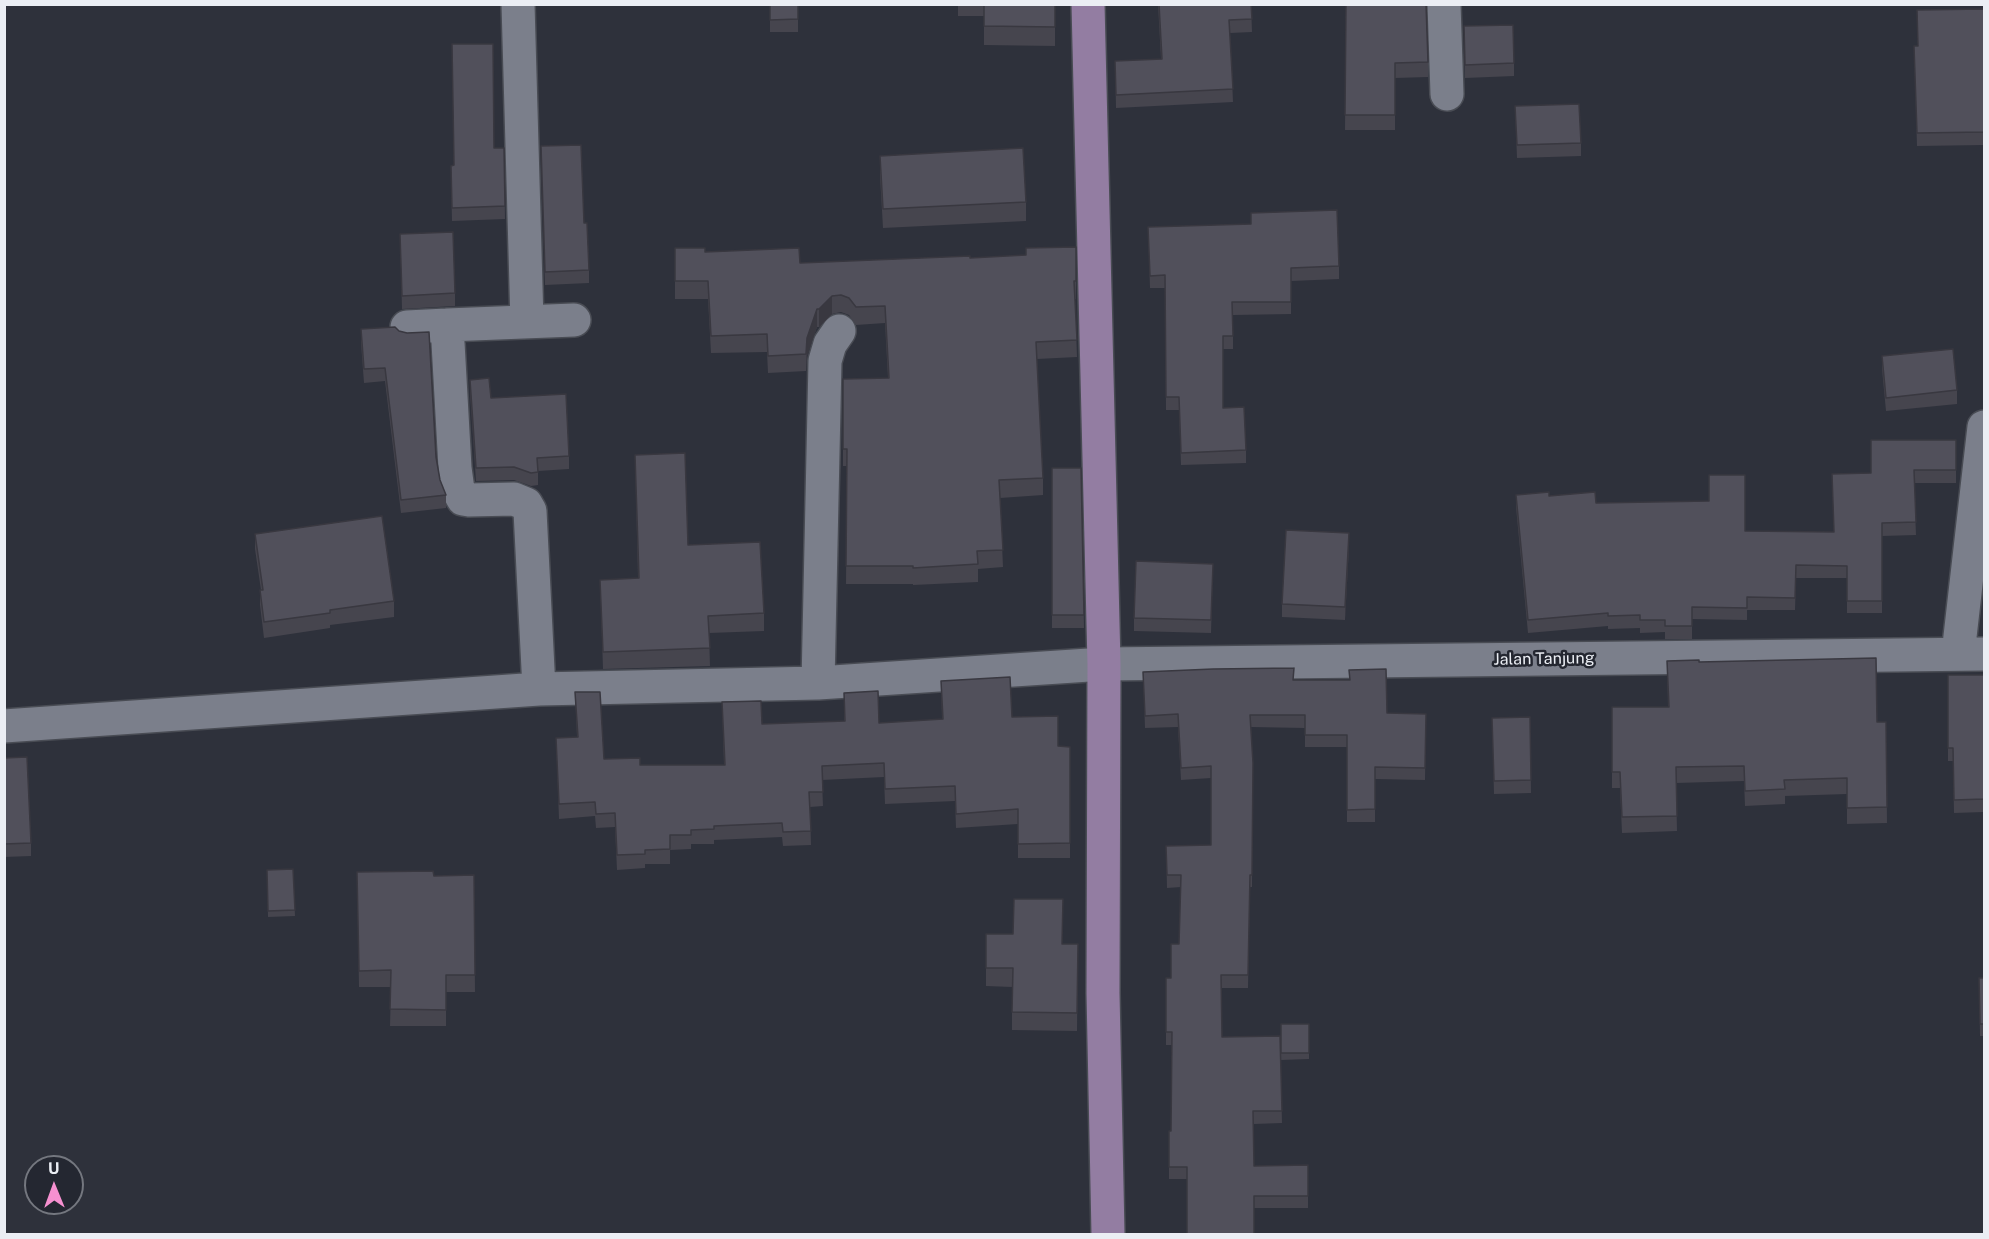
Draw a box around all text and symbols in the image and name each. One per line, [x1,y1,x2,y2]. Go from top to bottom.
street label: Jalan Tanjung [1493,649,1595,669]
north arrow [24,1155,84,1215]
text: U [48,1159,60,1178]

